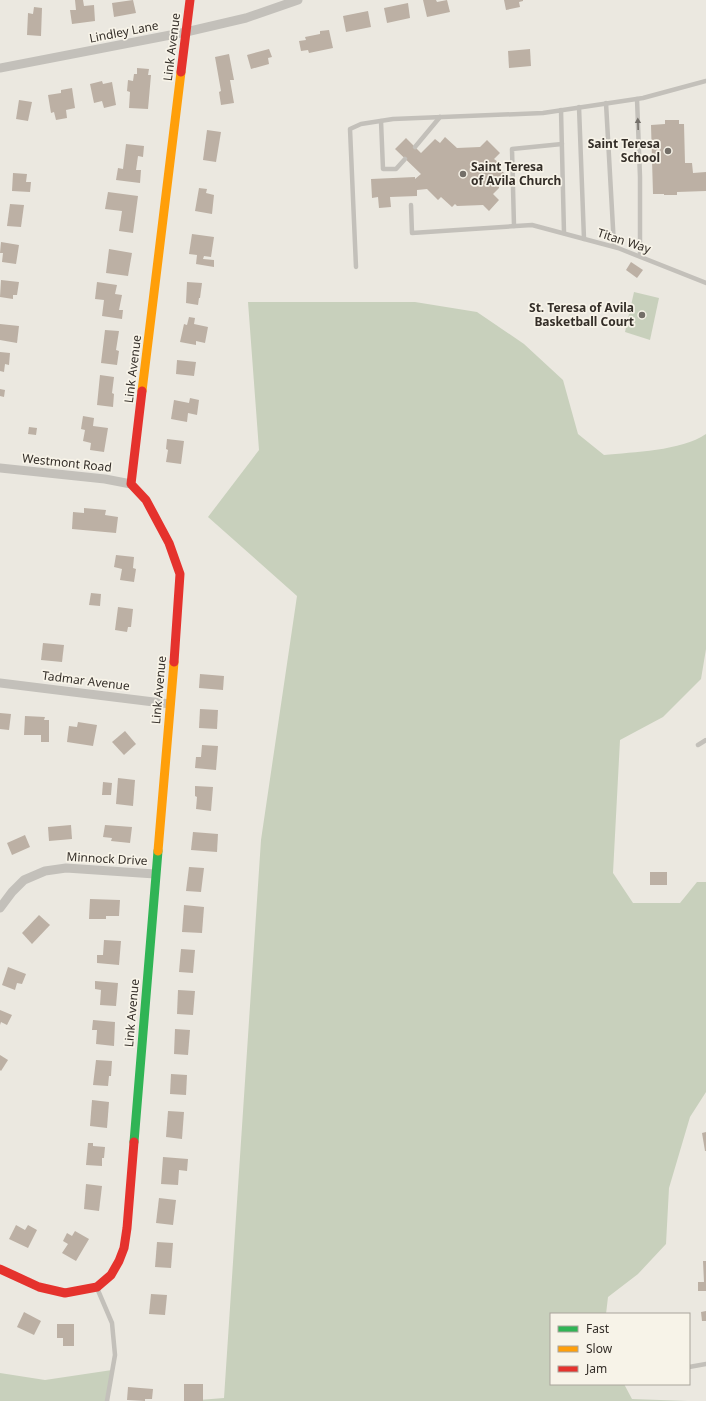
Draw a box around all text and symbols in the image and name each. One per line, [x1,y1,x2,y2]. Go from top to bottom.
street label: Link Avenue [159,12,184,82]
street label: Lindley Lane [88,16,160,47]
one-way arrow [634,118,641,130]
place label: Saint Teresa School [588,135,660,166]
marker: Saint Teresa School [663,146,673,156]
place label: Saint Teresa of Avila Church [471,158,561,189]
marker: Saint Teresa of Avila Church [458,169,468,179]
street label: Titan Way [595,224,654,257]
place label: St. Teresa of Avila Basketball Court [529,299,634,330]
marker: St. Teresa of Avila Basketball Court [637,310,647,320]
street label: Link Avenue [120,334,145,404]
street label: Westmont Road [21,449,113,476]
street label: Link Avenue [147,655,170,725]
street label: Tadmar Avenue [41,667,131,694]
street label: Minnock Drive [66,848,148,869]
street label: Link Avenue [120,978,143,1048]
legend [550,1313,690,1385]
text: Fast [586,1320,610,1337]
text: Slow [586,1340,613,1357]
text: Jam [585,1360,607,1377]

